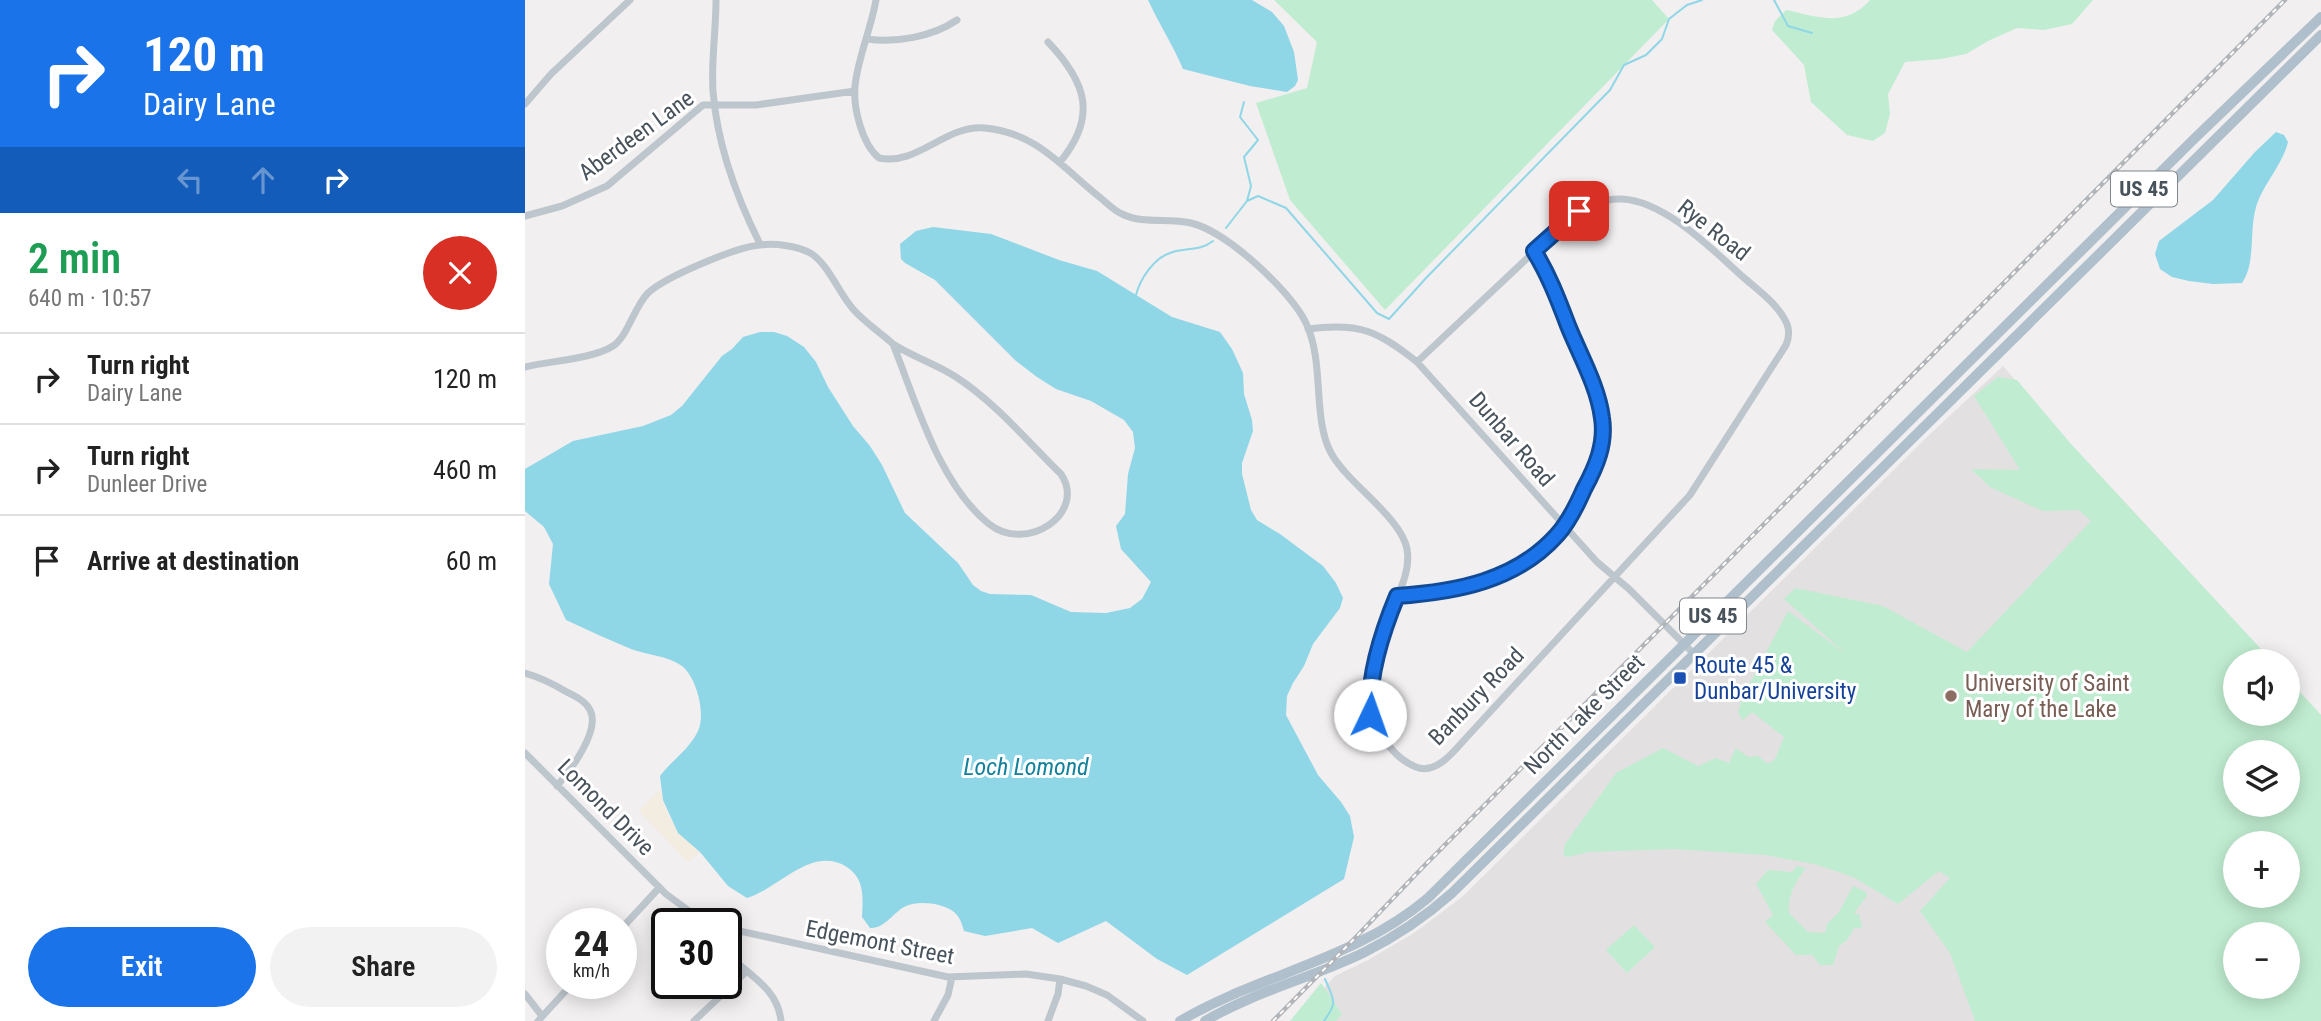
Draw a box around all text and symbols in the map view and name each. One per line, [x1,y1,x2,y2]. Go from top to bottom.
text: 120 m [143,26,265,83]
icon: right [28,28,119,119]
text: Dairy Lane [143,85,276,123]
street label: Aberdeen Lane [574,85,699,186]
icon: left [171,161,209,199]
icon: ahead [244,161,282,199]
icon: right [317,161,355,199]
road number: US 45 [2111,172,2177,206]
pin [1549,181,1609,241]
icon: arrive [1560,192,1598,230]
street label: Rye Road [1672,194,1755,267]
text: 2 min [28,234,121,283]
button: close [423,236,497,310]
text: 640 m · 10:57 [28,285,152,312]
text: Turn right [87,350,189,380]
icon: right [28,360,66,398]
text: 120 m [433,364,497,394]
text: Dairy Lane [87,380,182,407]
street label: Dunbar Road [1463,387,1560,492]
text: Turn right [87,441,189,471]
icon: right [28,451,66,489]
text: 460 m [433,455,497,485]
text: Dunleer Drive [87,471,207,498]
icon: arrive [28,542,66,580]
text: Arrive at destination [87,546,299,576]
text: 60 m [446,546,497,576]
road number: US 45 [1680,598,1746,634]
street label: Banbury Road [1423,642,1530,751]
street label: North Lake Street [1519,649,1650,780]
map controls [2223,649,2300,999]
button: sound [2223,649,2300,726]
place label: Route 45 & Dunbar/University [1694,652,1857,705]
marker: Route 45 & Dunbar/University [1672,670,1688,686]
place label: University of Saint Mary of the Lake [1965,670,2130,723]
position arrow [1333,678,1407,752]
marker: University of Saint Mary of the Lake [1943,688,1959,704]
button: layers [2223,740,2300,817]
water label: Loch Lomond [963,753,1089,781]
street label: Lomond Drive [552,754,659,861]
button: + [2223,831,2300,908]
speed limit sign: 30 [651,908,742,999]
street label: Edgemont Street [803,915,956,970]
button: − [2223,922,2300,999]
text: 24 [574,924,609,965]
button: Exit [28,927,256,1007]
button: Share [270,927,497,1007]
text: km/h [573,960,610,981]

